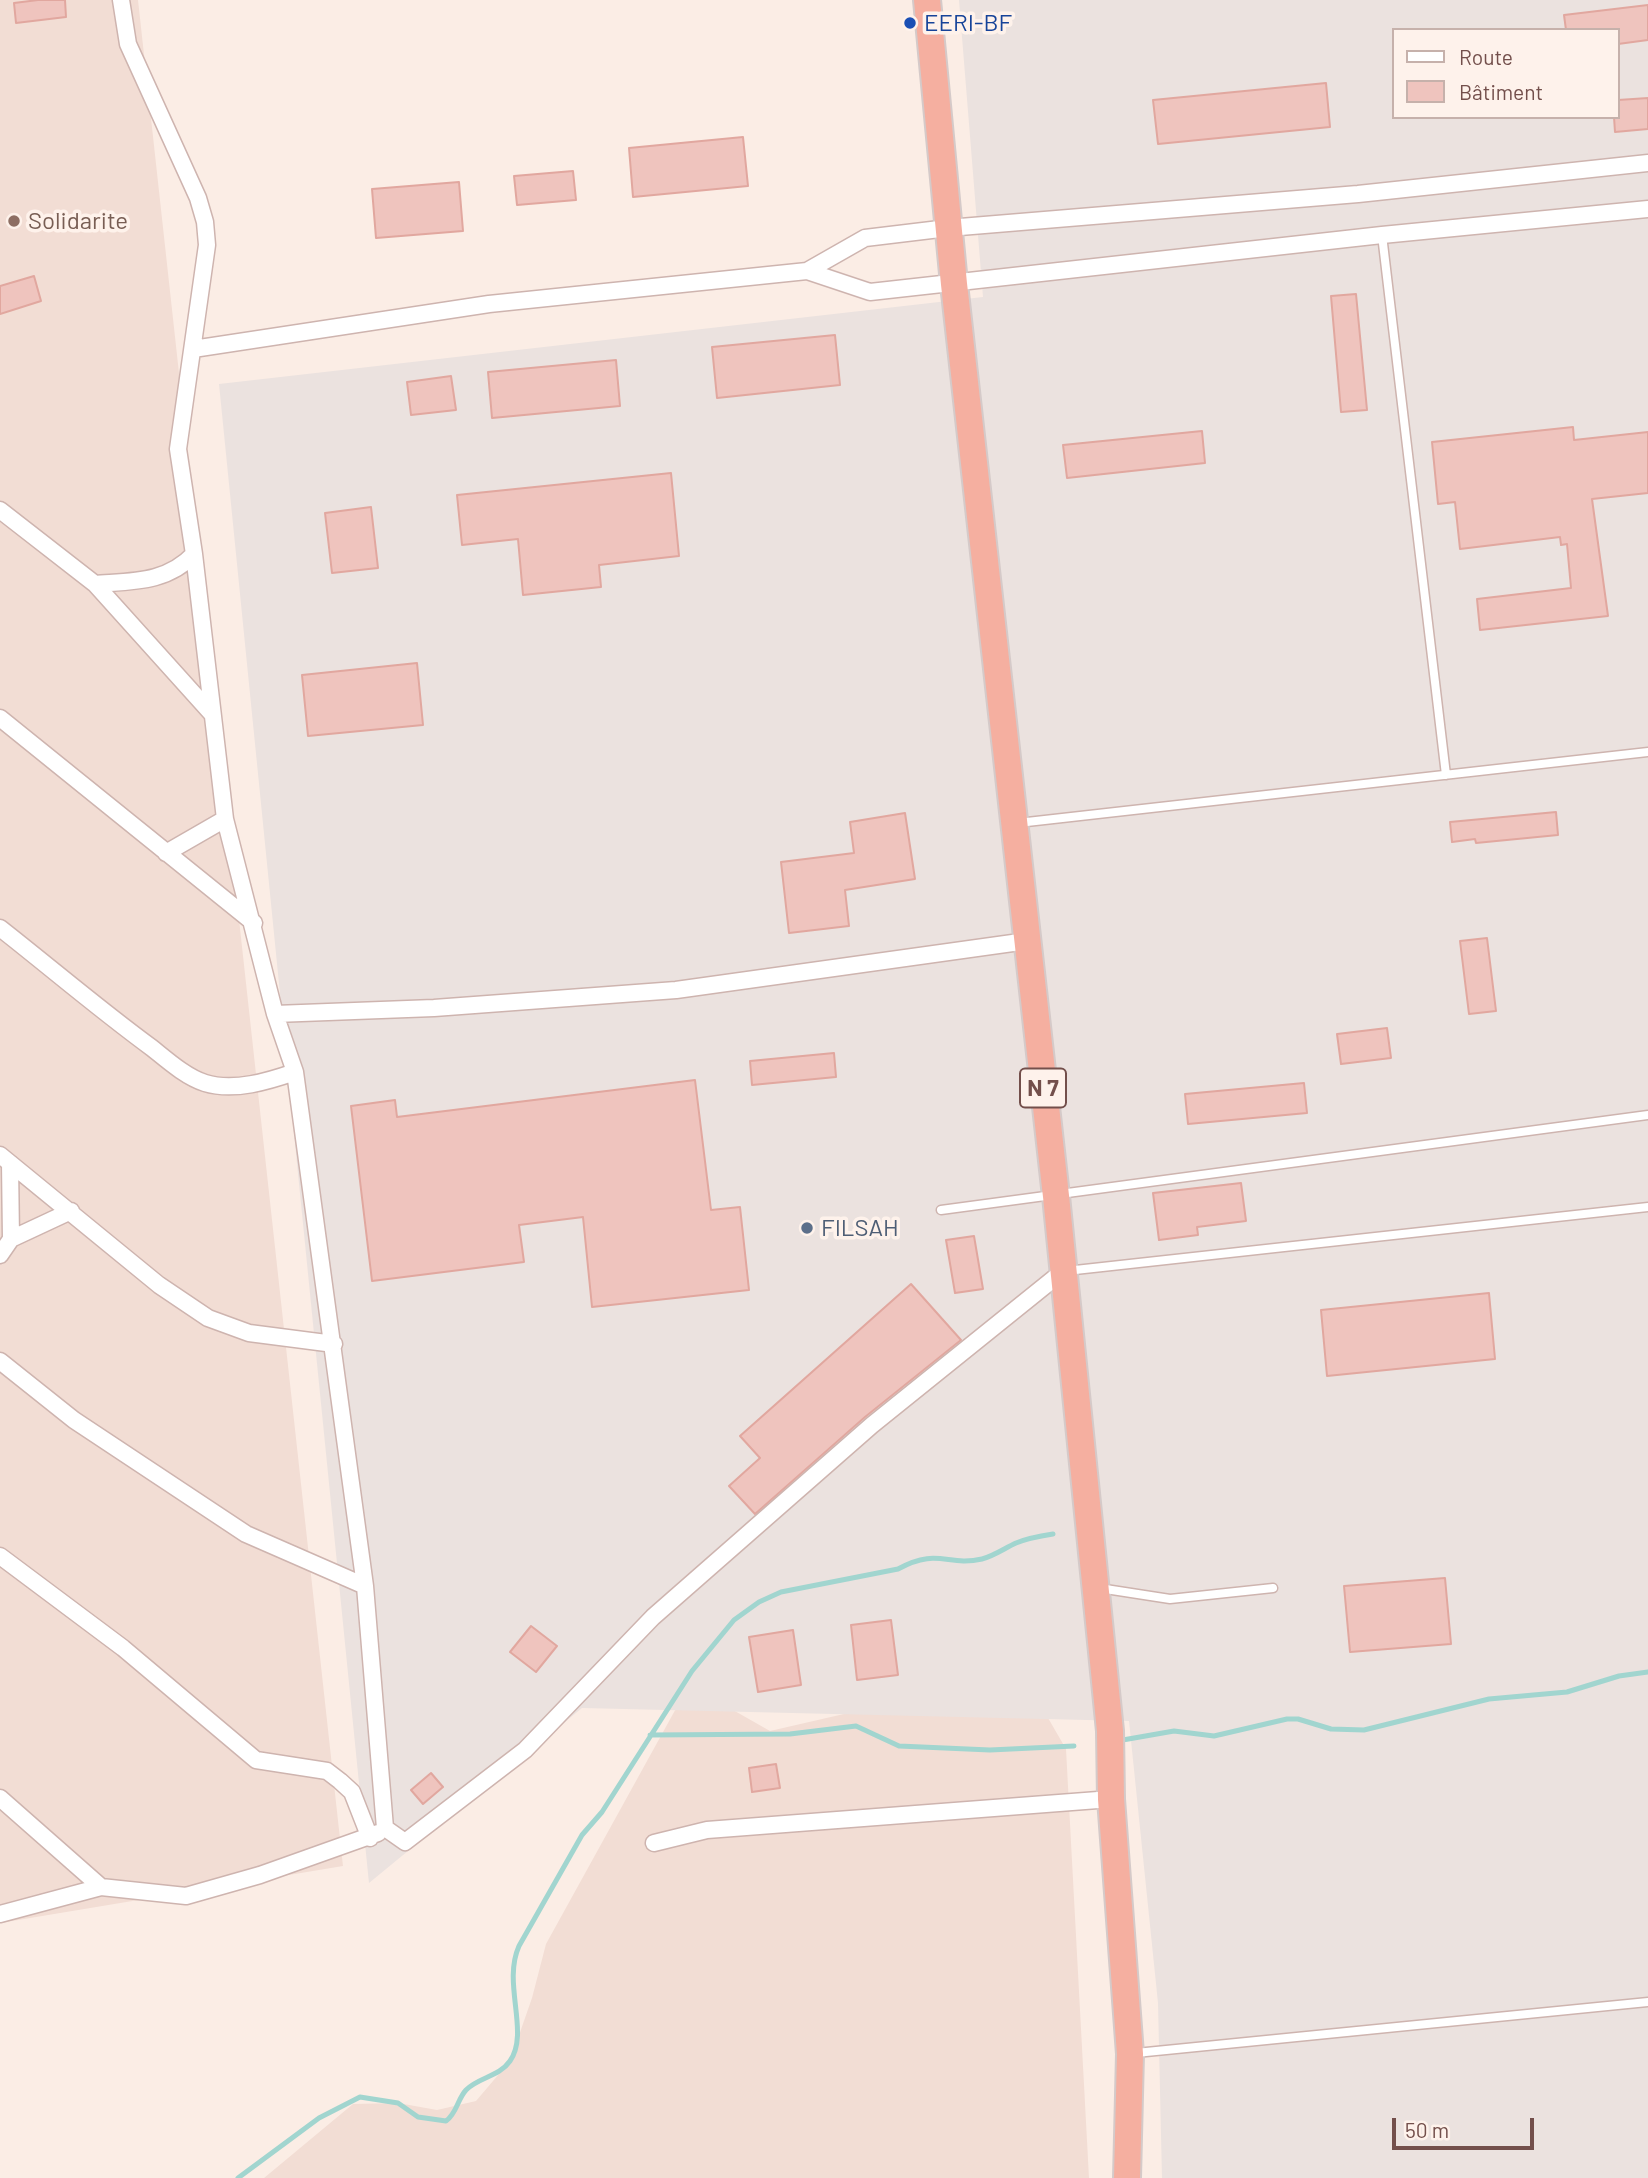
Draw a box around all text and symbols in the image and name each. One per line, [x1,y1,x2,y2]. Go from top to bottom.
place label: EERI-BF [924,9,1012,37]
marker: EERI-BF [902,15,918,31]
legend [1392,28,1620,119]
text: Route [1459,44,1513,69]
text: Bâtiment [1459,79,1543,104]
place label: Solidarite [28,207,128,235]
marker: Solidarite [6,213,22,229]
road number: N 7 [1020,1068,1066,1107]
place label: FILSAH [821,1214,899,1242]
marker: FILSAH [799,1220,815,1236]
scale bar [1396,2104,1538,2148]
text: 50 m [1405,2117,1449,2142]

